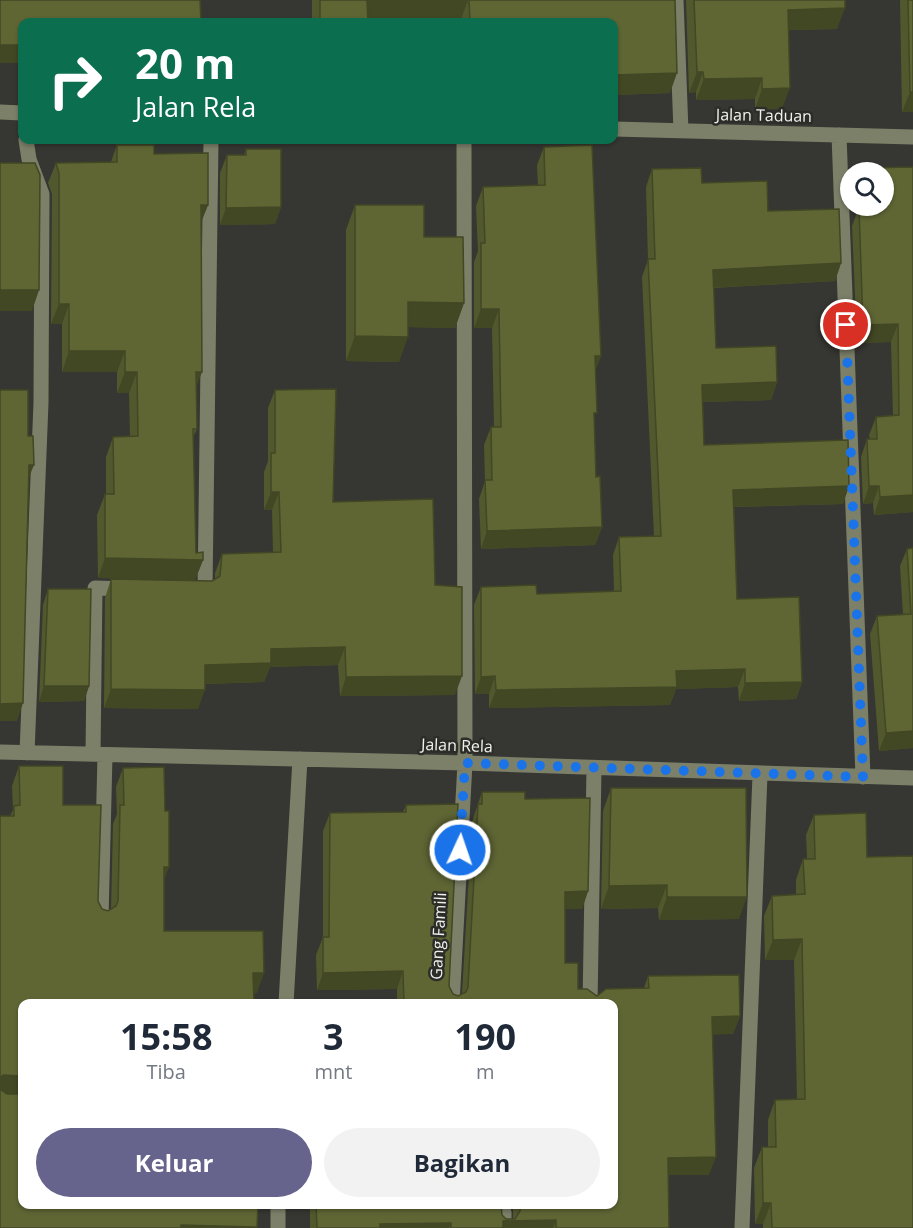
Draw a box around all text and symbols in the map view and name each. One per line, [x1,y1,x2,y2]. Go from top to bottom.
text: 20 m [135,34,235,91]
icon: right [36,42,114,120]
text: Jalan Rela [135,88,256,125]
street label: Jalan Taduan [714,103,812,127]
map controls [840,162,894,216]
button: search [840,162,894,216]
pin [820,299,871,350]
icon: arrive [829,308,862,341]
street label: Jalan Rela [419,733,493,757]
position arrow [428,818,492,882]
street label: Gang Famili [425,892,451,980]
text: 15:58 [120,1012,213,1061]
text: 3 [323,1012,344,1061]
text: 190 [454,1012,516,1061]
text: Tiba [147,1058,186,1085]
text: mnt [314,1058,352,1085]
text: m [476,1058,494,1085]
button: Keluar [36,1128,312,1197]
button: Bagikan [324,1128,600,1197]

